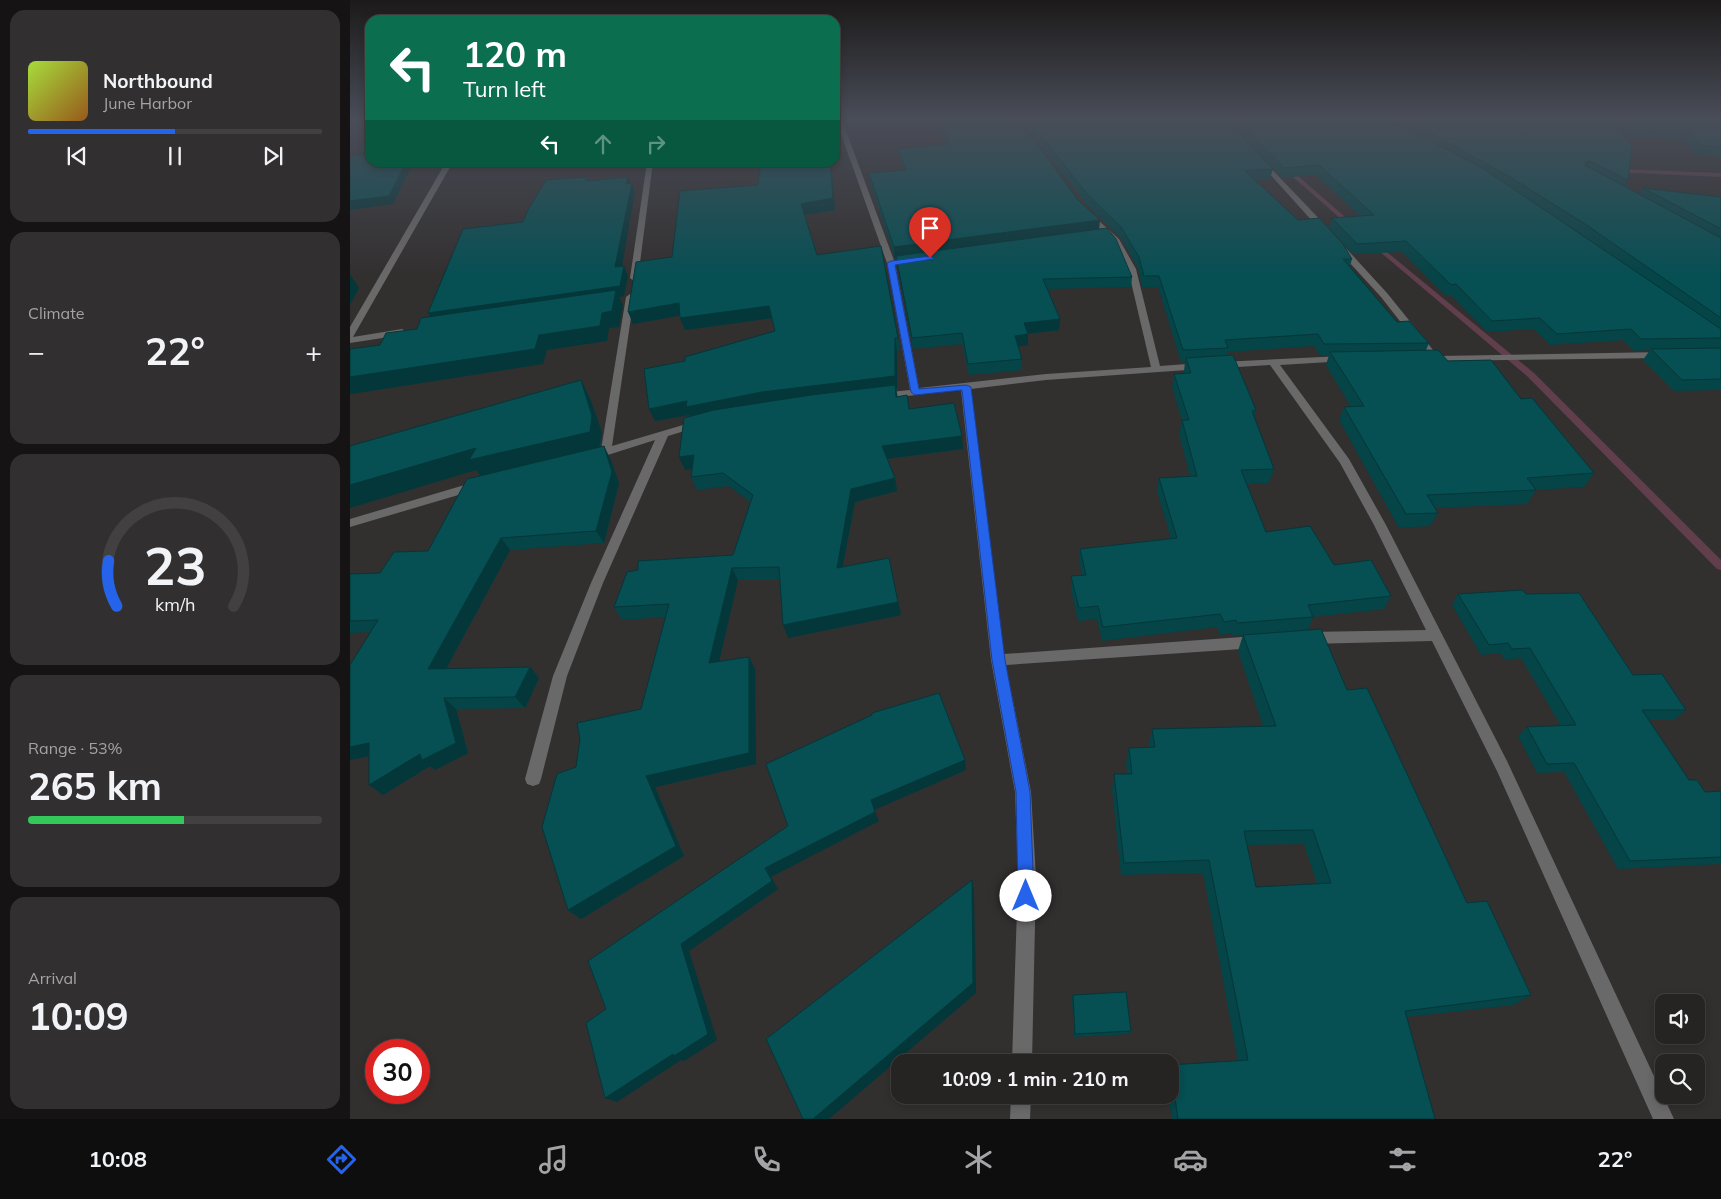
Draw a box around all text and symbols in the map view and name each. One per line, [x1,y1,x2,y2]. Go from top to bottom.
text: 120 m [463,32,567,76]
icon: left [380,35,445,100]
text: Northbound [103,69,213,93]
text: Turn left [463,75,546,103]
text: June Harbor [103,93,192,113]
icon: left [536,130,564,158]
icon: ahead [589,130,617,158]
icon: right [642,130,670,158]
icon: previous [63,142,91,170]
icon: pause [161,142,189,170]
icon: next [259,142,287,170]
pin [909,207,951,258]
icon: arrive [916,214,944,242]
text: Climate [28,303,84,323]
text: 22° [145,327,205,375]
text: − [28,334,45,369]
text: + [305,334,322,369]
text: 23 [144,533,206,598]
text: km/h [155,593,195,615]
text: Range · 53% [28,738,123,758]
text: 265 km [28,762,162,810]
position arrow [999,869,1051,921]
text: Arrival [28,968,77,988]
text: 10:09 [28,992,129,1040]
map controls [1655,994,1705,1104]
button: sound [1655,994,1705,1044]
speed limit sign: 30 [365,1039,430,1104]
button: search [1655,1054,1705,1104]
text: 10:09 · 1 min · 210 m [941,1067,1129,1091]
icon: directions [324,1142,359,1177]
icon: music [536,1142,571,1177]
icon: phone [749,1142,784,1177]
icon: climate [961,1142,996,1177]
icon: car [1173,1142,1208,1177]
icon: filters [1385,1142,1420,1177]
text: 10:08 [89,1145,147,1173]
text: 22° [1598,1145,1632,1173]

